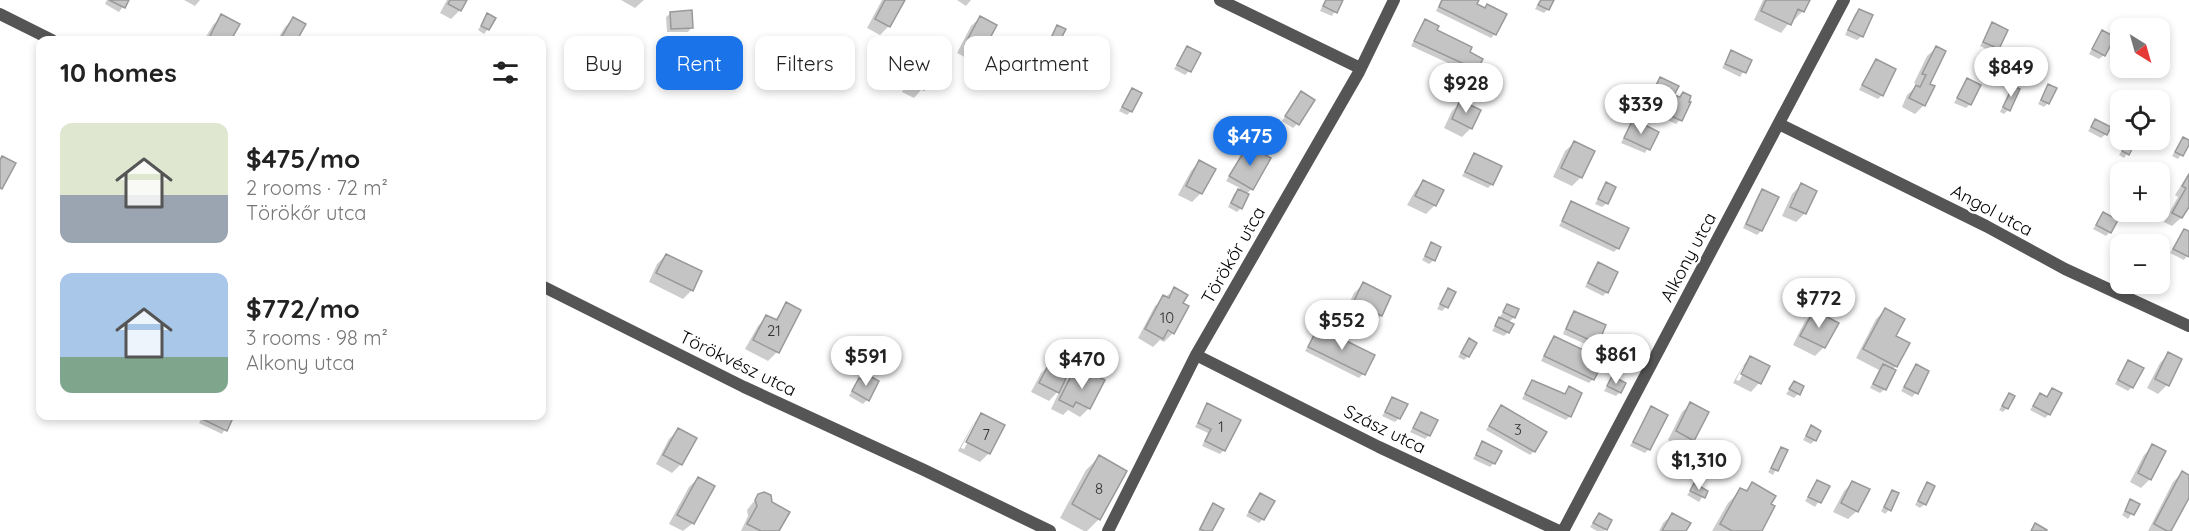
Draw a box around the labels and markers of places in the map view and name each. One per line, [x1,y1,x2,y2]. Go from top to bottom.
pin: $849 [1975,47,2047,98]
pin: $928 [1430,63,1502,114]
pin: $339 [1605,84,1677,135]
pin: $475 [1214,116,1286,167]
pin: $772 [1783,278,1855,329]
pin: $552 [1306,300,1378,351]
pin: $861 [1580,334,1652,385]
pin: $591 [830,336,902,387]
pin: $470 [1046,339,1118,390]
pin: $1,310 [1650,440,1748,491]

